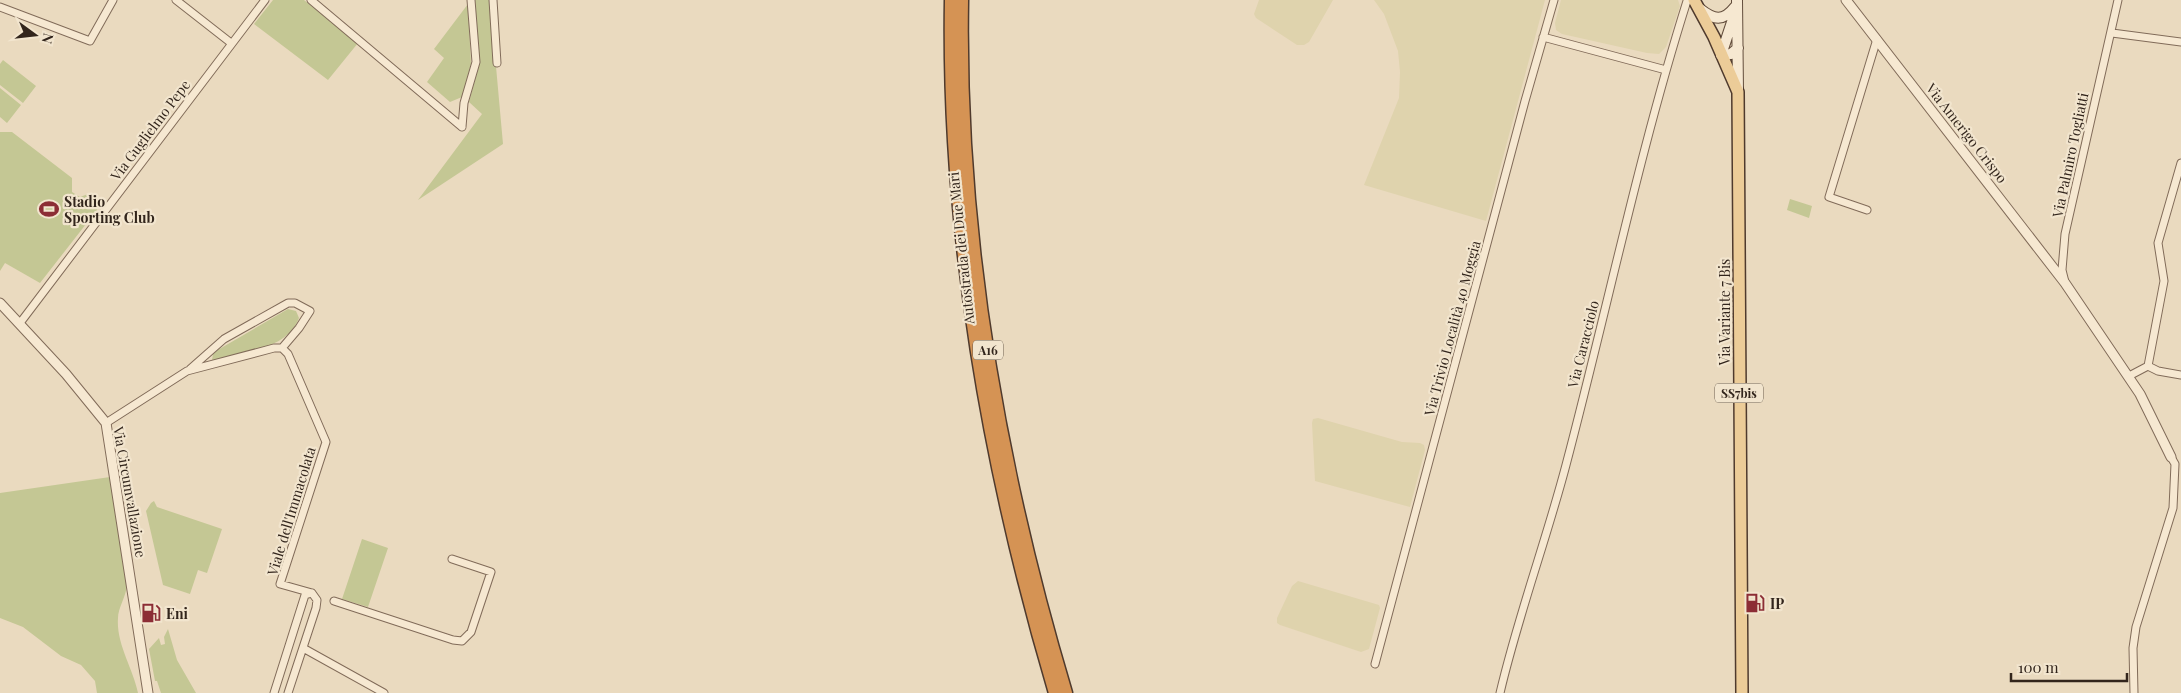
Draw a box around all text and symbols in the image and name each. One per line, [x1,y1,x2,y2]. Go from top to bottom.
north arrow [10,10,60,60]
text: N [38,31,59,46]
street label: Via Guglielmo Pepe [105,76,194,185]
street label: Via Amerigo Crispo [1922,79,2012,187]
street label: Via Palmiro Togliatti [2047,91,2092,220]
street label: Autostrada dei Due Mari [944,171,979,326]
place label: Stadio Sporting Club [64,192,155,227]
sports icon: Stadio Sporting Club [38,198,60,220]
street label: Via Trivio Località 40 Moggia [1419,238,1485,419]
street label: Via Variante 7 Bis [1715,259,1734,366]
street label: Via Caracciolo [1563,298,1603,391]
road number: A16 [973,340,1003,360]
road number: SS7bis [1715,383,1763,402]
street label: Via Circumvallazione [109,424,151,559]
street label: Viale dell'Immacolata [262,444,320,579]
fuel station icon: IP [1744,592,1766,614]
place label: IP [1770,594,1784,613]
fuel station icon: Eni [140,602,162,624]
place label: Eni [166,604,188,623]
scale bar [2011,650,2127,682]
text: 100 m [2018,657,2059,677]

